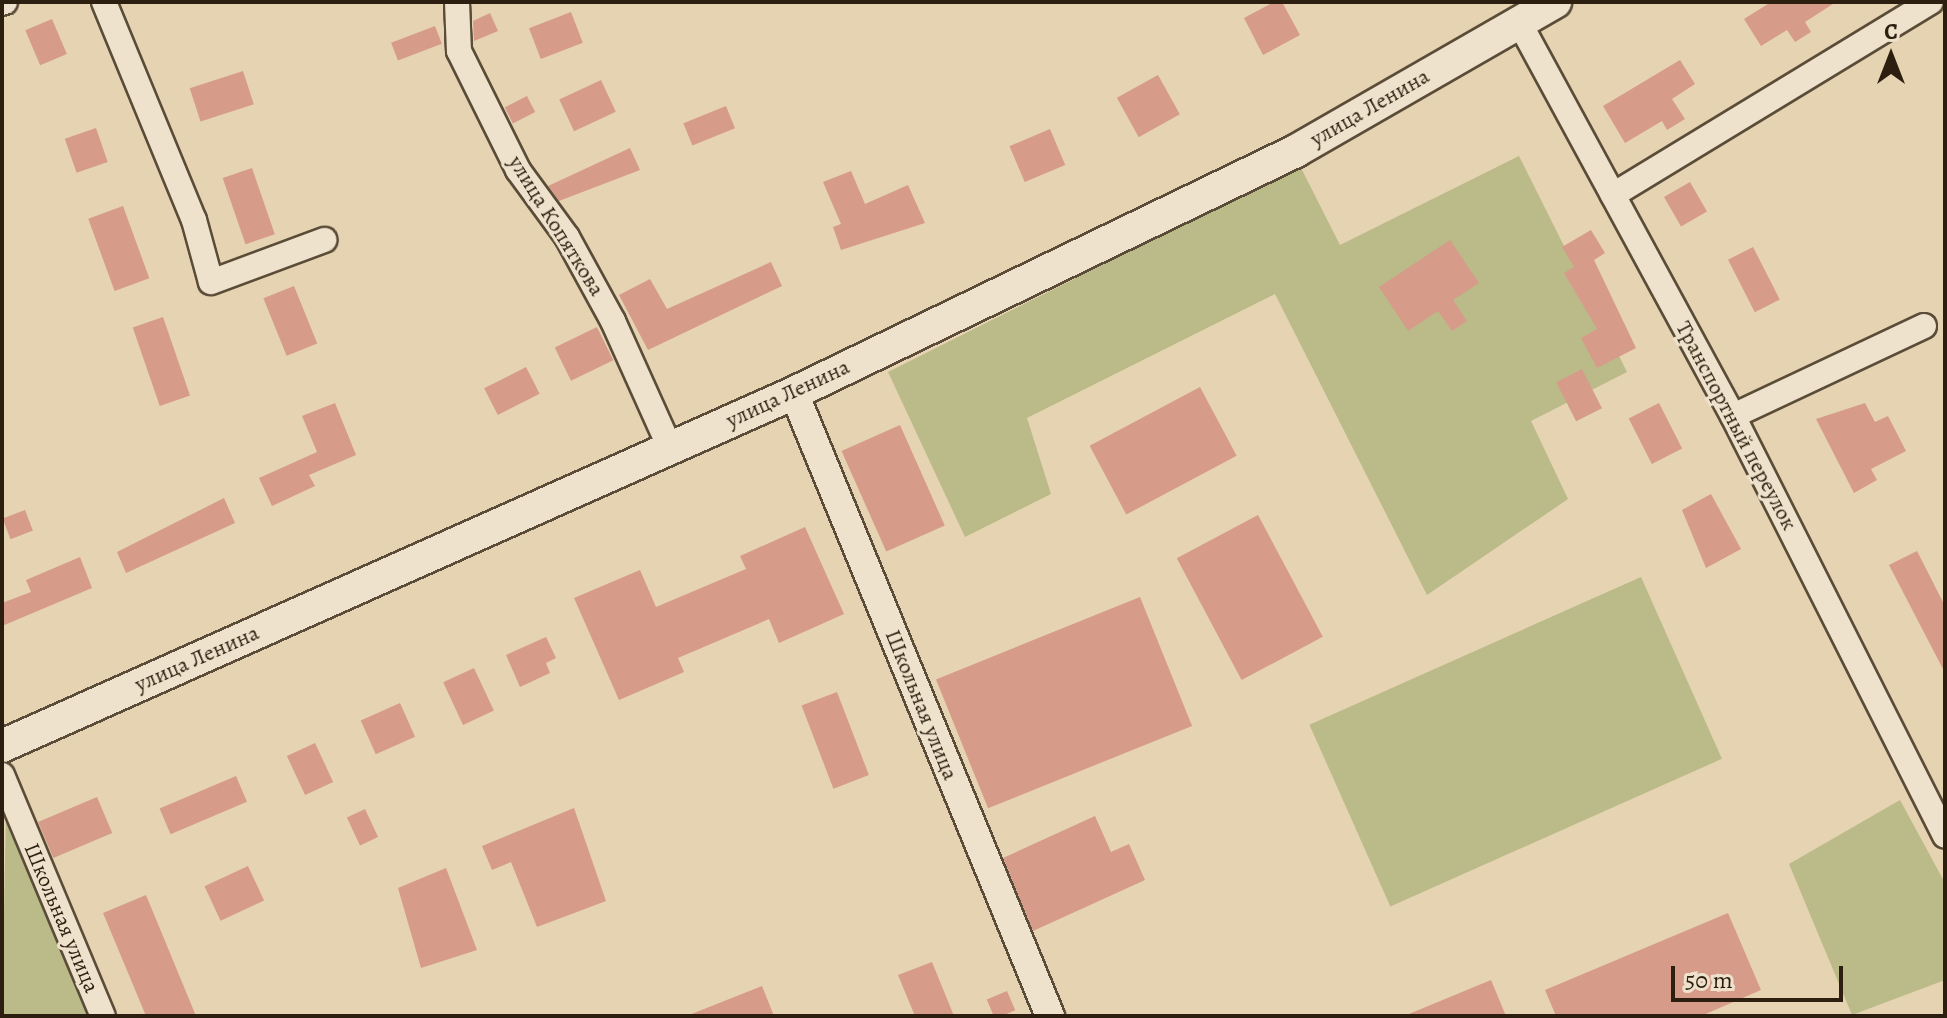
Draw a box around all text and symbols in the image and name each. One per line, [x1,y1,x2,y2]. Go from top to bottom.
north arrow [1851,16,1931,96]
text: С [1884,17,1898,47]
street label: улица Ленина [1306,63,1434,153]
street label: улица Копяткова [502,151,610,301]
street label: Транспортный переулок [1670,317,1802,535]
street label: улица Ленина [722,354,854,434]
street label: улица Ленина [131,620,263,698]
street label: Школьная улица [879,626,963,784]
street label: Школьная улица [18,839,104,997]
scale bar [1675,950,1847,1000]
text: 50 m [1685,964,1733,996]

